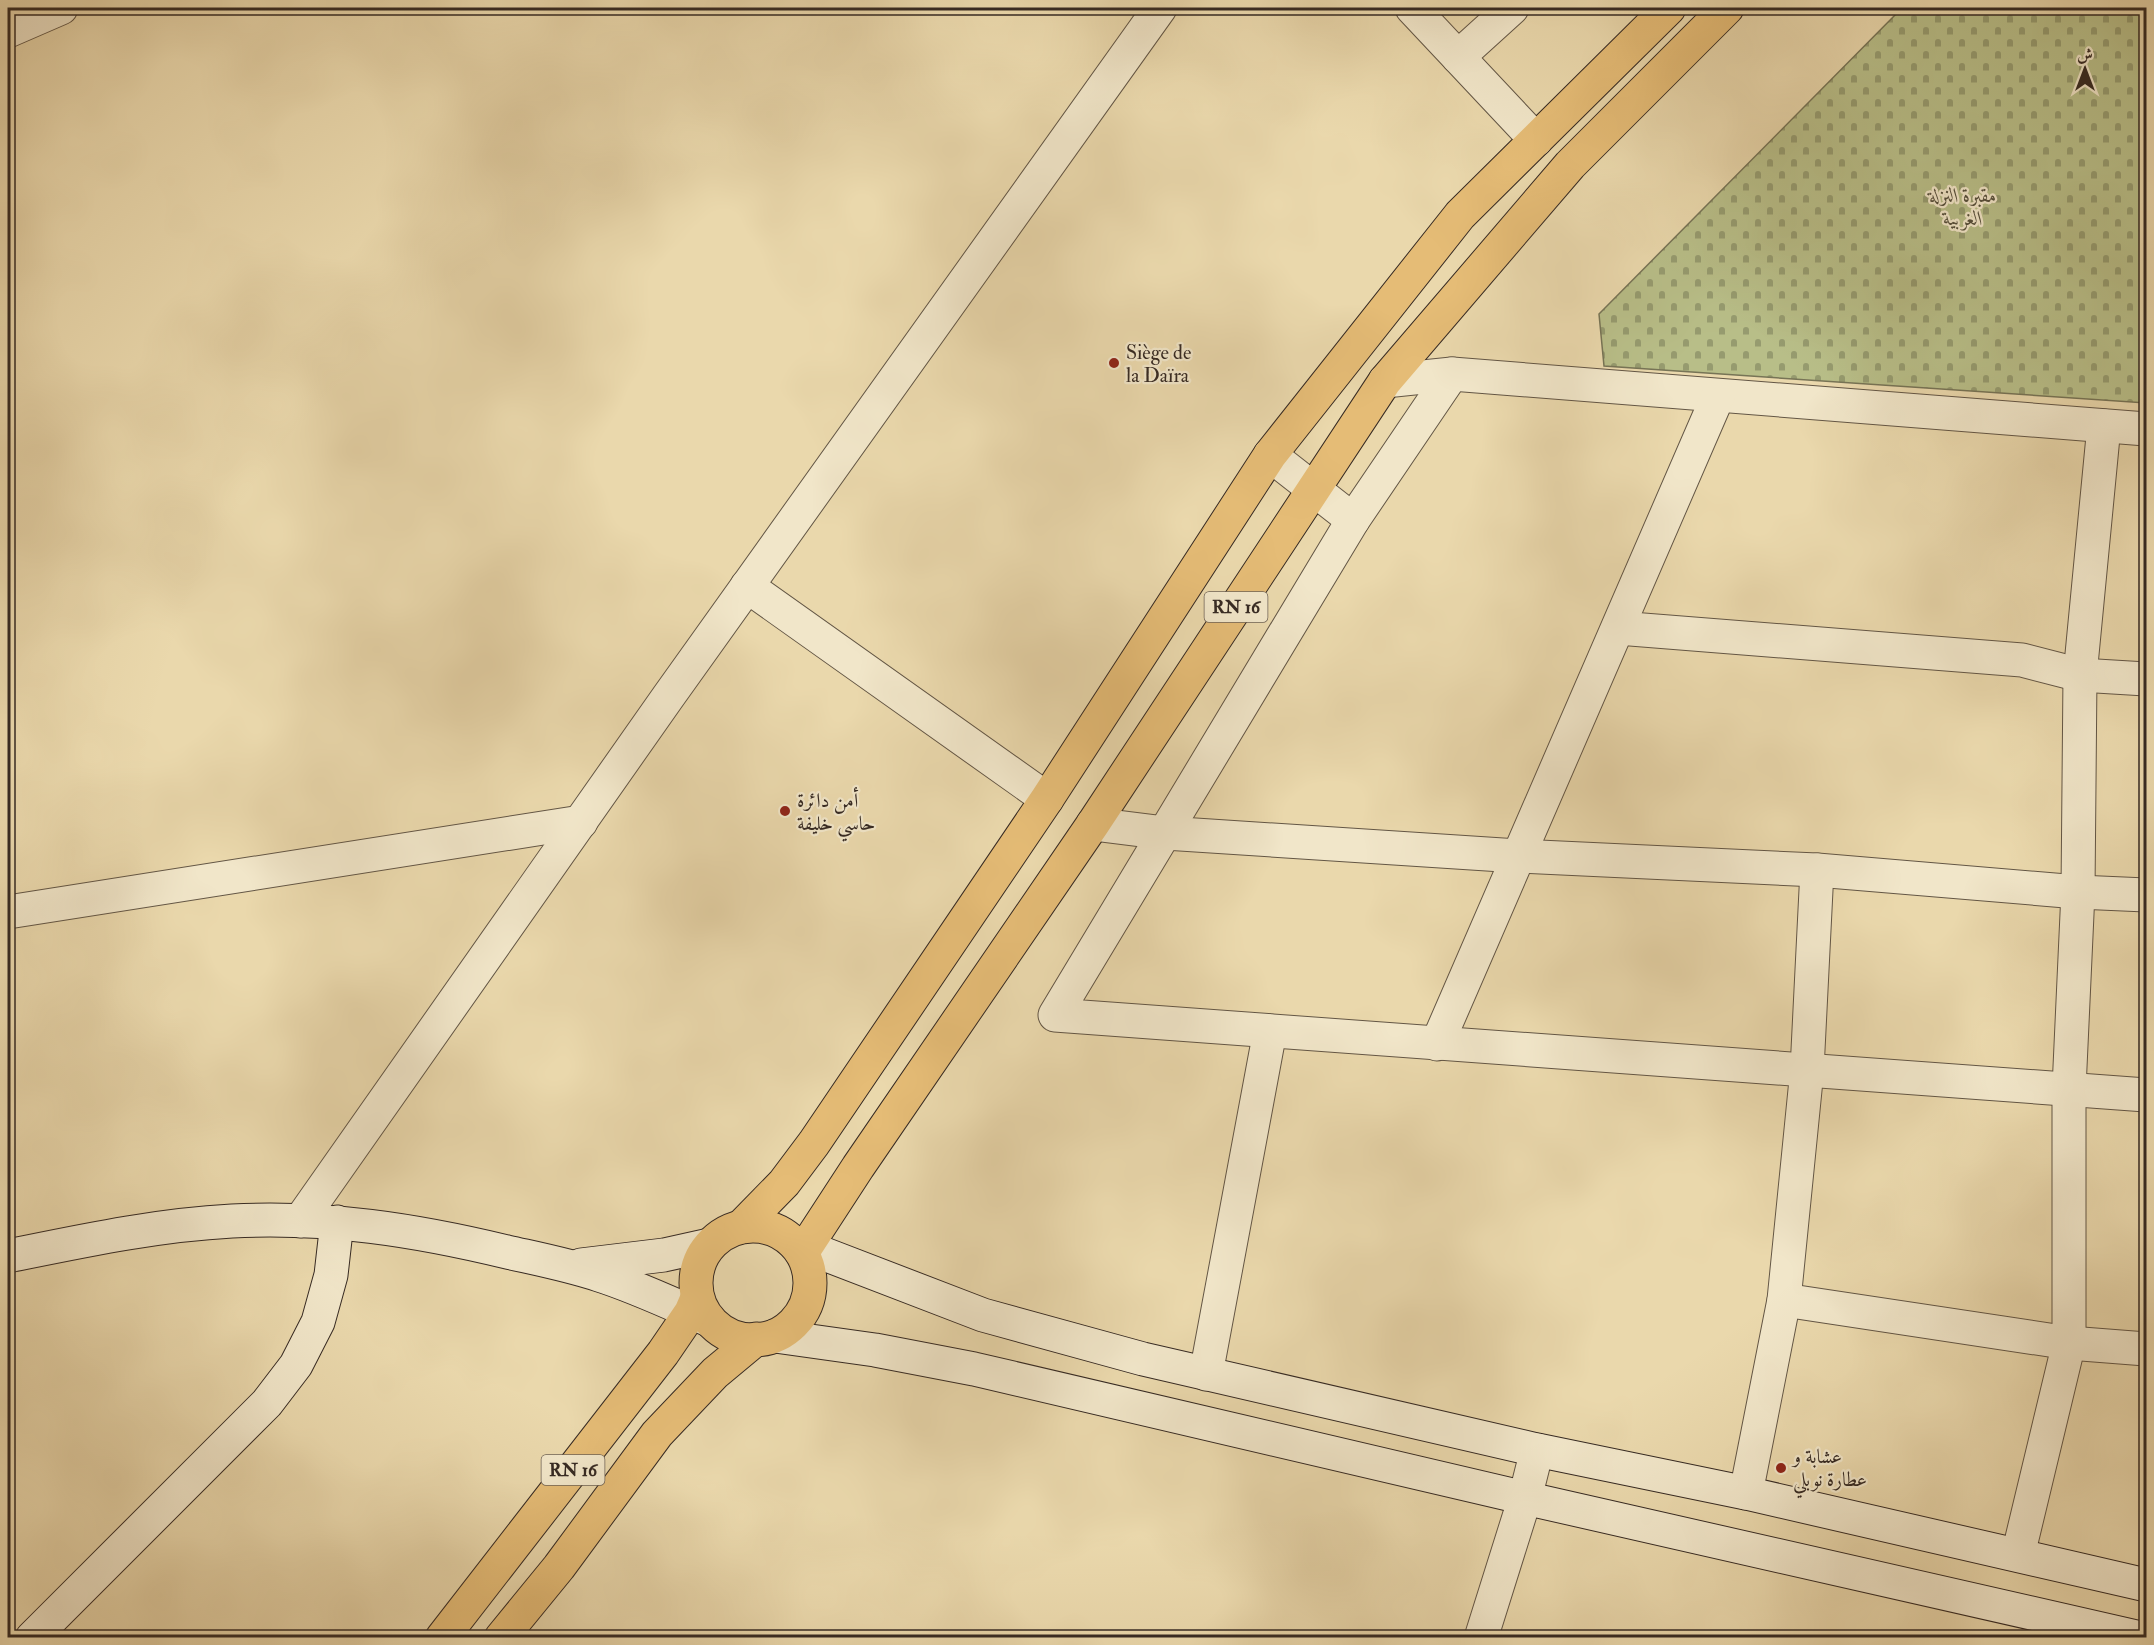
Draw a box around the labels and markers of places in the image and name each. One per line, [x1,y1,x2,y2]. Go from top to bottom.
place label: Siège de la Daïra [1126,340,1191,388]
marker: Siège de la Daïra [1107,356,1121,370]
place label: أمن دائرة حاسي خليفة [797,786,875,842]
marker: أمن دائرة حاسي خليفة [778,804,792,818]
place label: عشابة و عطارة نوبلي [1791,1444,1867,1499]
marker: عشابة و عطارة نوبلي [1774,1461,1788,1475]

